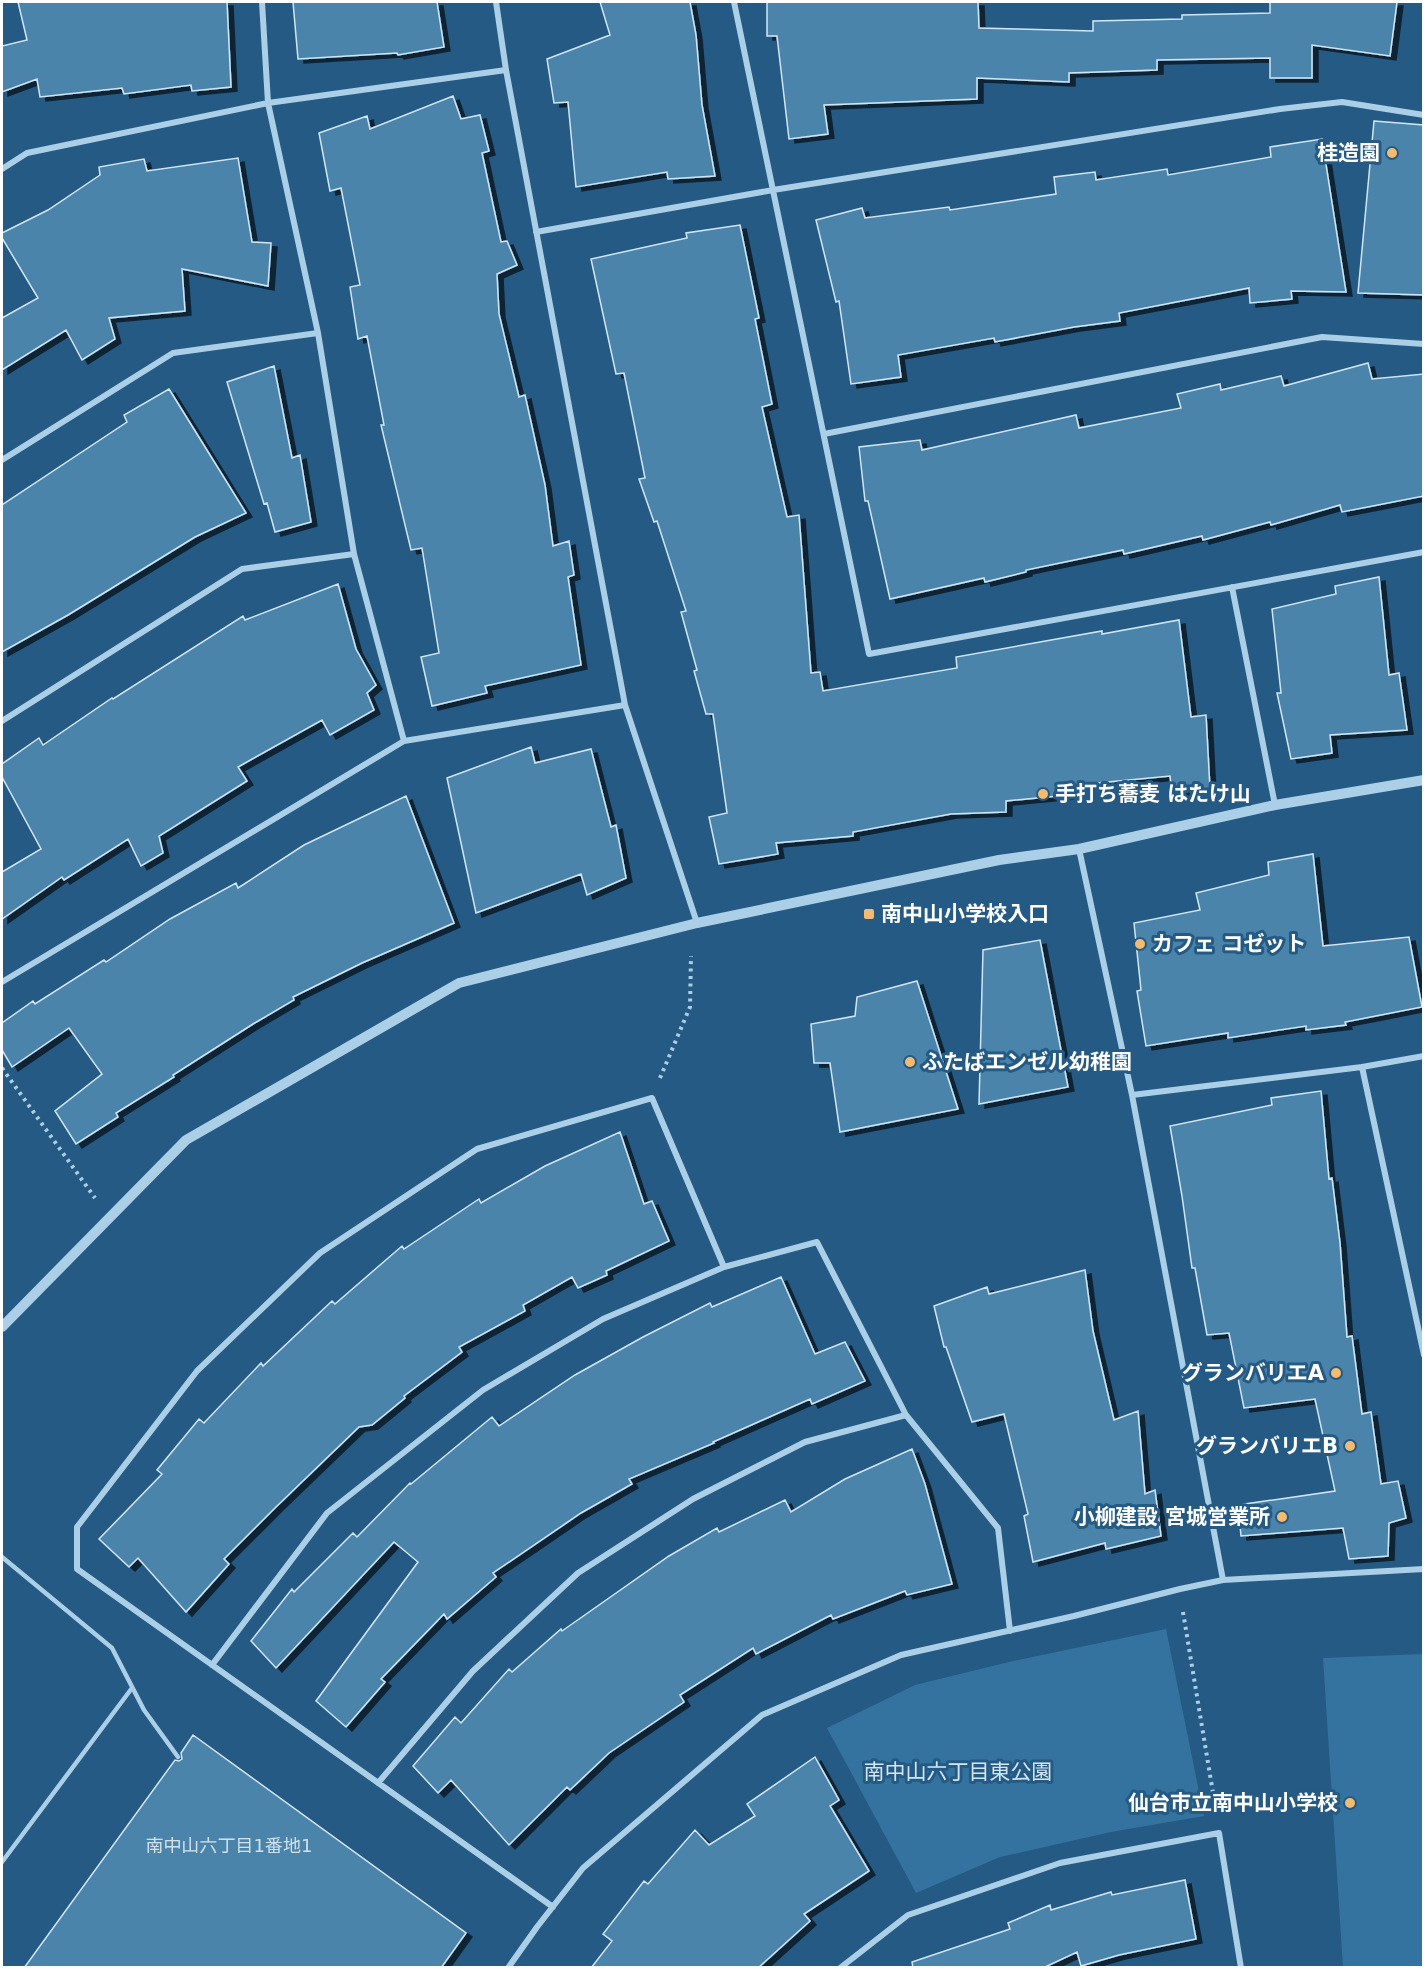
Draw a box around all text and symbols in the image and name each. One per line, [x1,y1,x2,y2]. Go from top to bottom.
place label: 桂造園 [1317,141,1380,165]
marker: 桂造園 [1385,146,1399,160]
place label: 手打ち蕎麦 はたけ山 [1055,782,1251,806]
marker: 手打ち蕎麦 はたけ山 [1036,787,1050,801]
place label: 南中山小学校入口 [881,902,1049,926]
marker: 南中山小学校入口 [862,907,876,921]
place label: カフェ コゼット [1152,932,1306,956]
marker: カフェ コゼット [1133,937,1147,951]
place label: ふたばエンゼル幼稚園 [922,1050,1132,1074]
marker: ふたばエンゼル幼稚園 [903,1055,917,1069]
place label: グランバリエA [1182,1361,1325,1385]
marker: グランバリエA [1329,1366,1343,1380]
place label: グランバリエB [1196,1434,1338,1458]
marker: グランバリエB [1343,1439,1357,1453]
place label: 小柳建設 宮城営業所 [1074,1505,1270,1529]
marker: 小柳建設 宮城営業所 [1275,1510,1289,1524]
park label: 南中山六丁目東公園 [864,1760,1053,1784]
place label: 仙台市立南中山小学校 [1128,1791,1338,1815]
marker: 仙台市立南中山小学校 [1343,1796,1357,1810]
house number: 南中山六丁目1番地1 [146,1835,312,1856]

